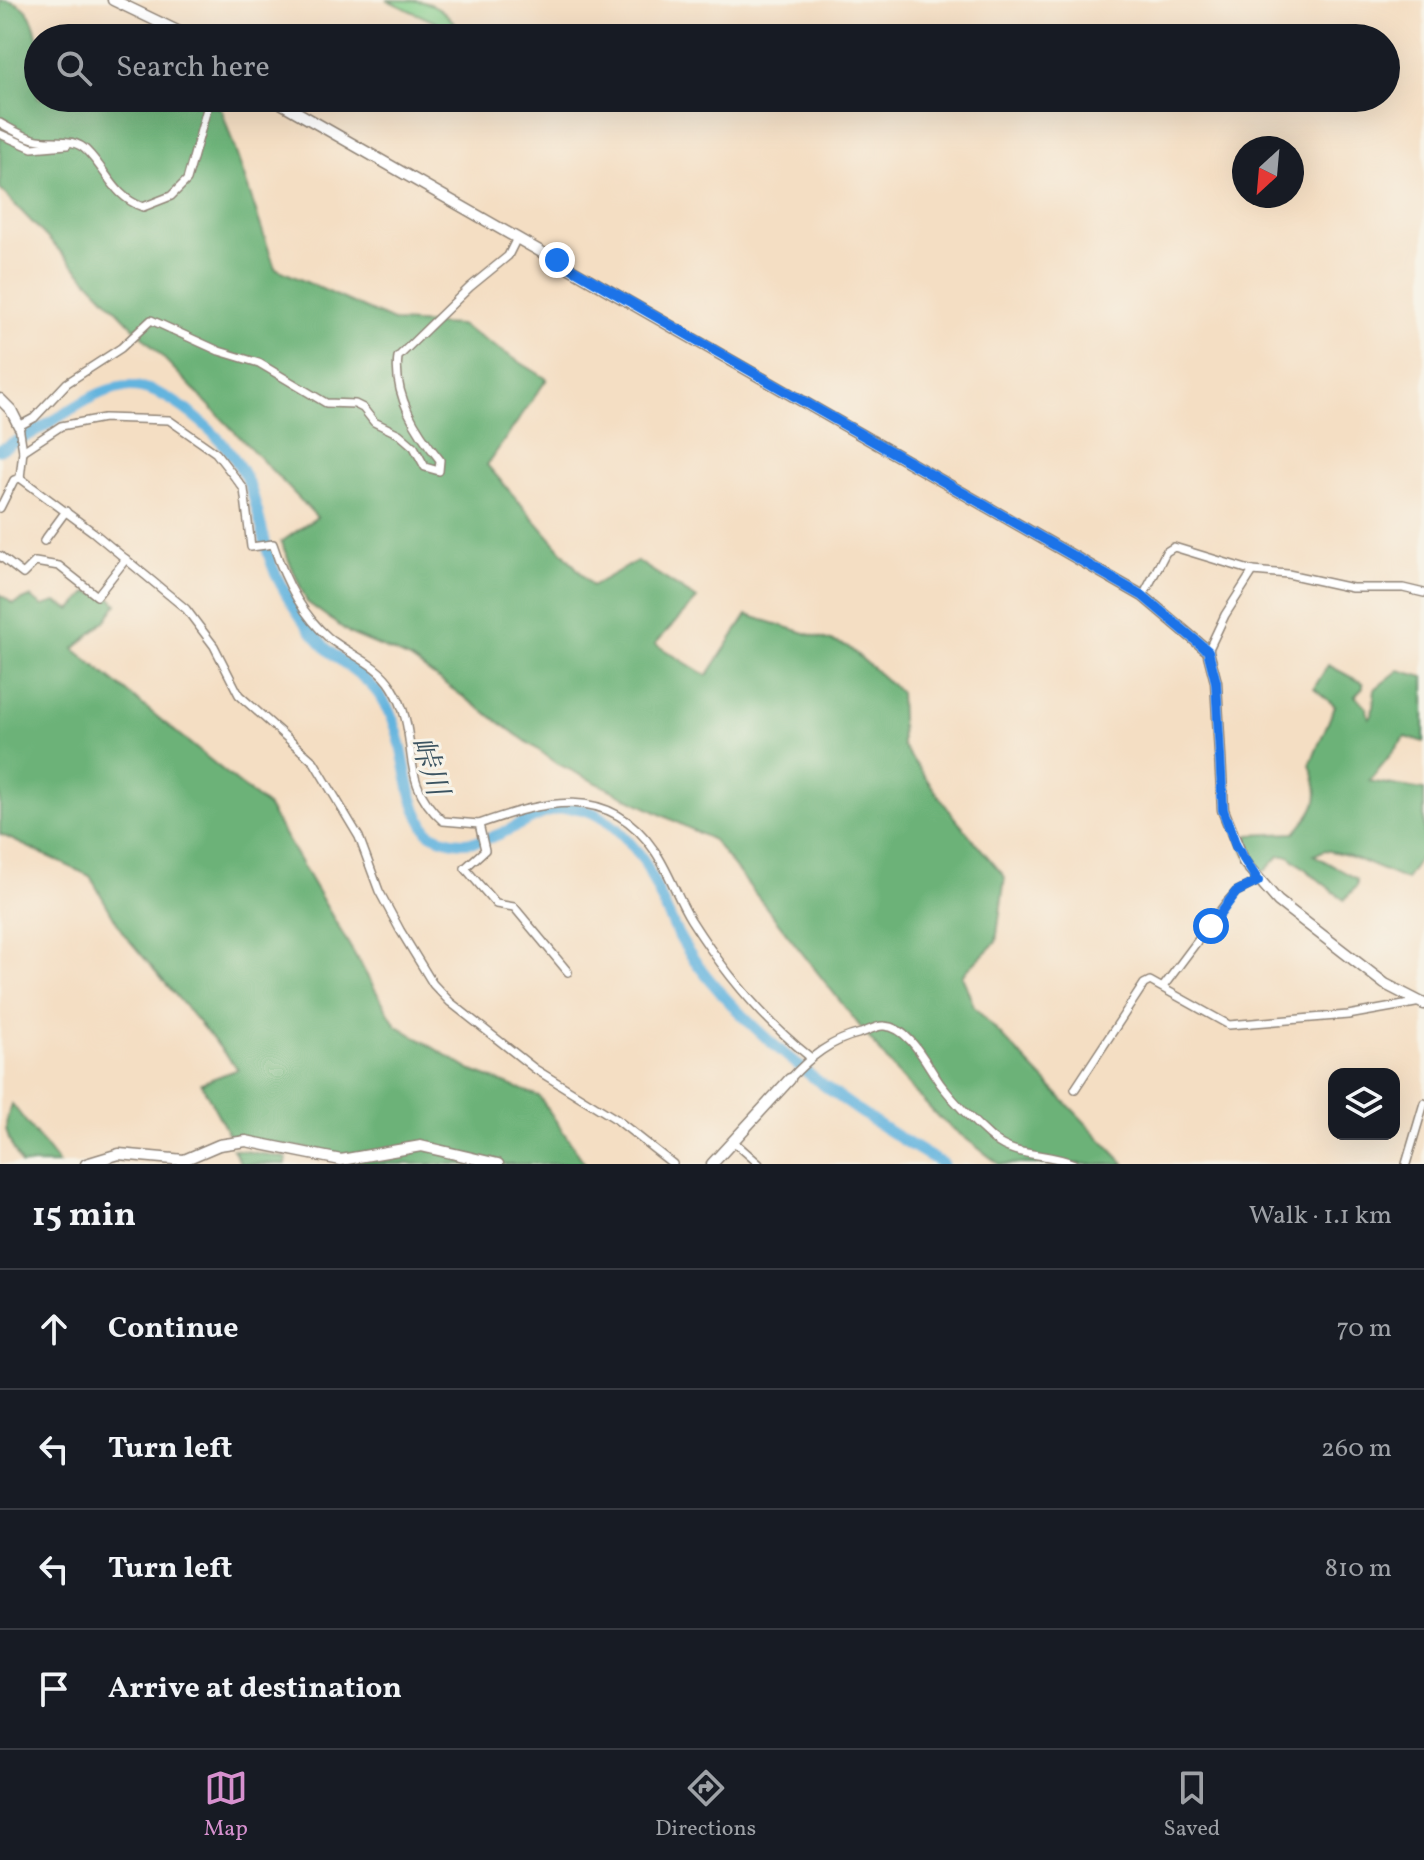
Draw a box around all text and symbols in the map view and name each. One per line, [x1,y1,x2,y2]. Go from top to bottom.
search box [24,24,1400,112]
icon: search [52,46,96,90]
text: Search here [116,47,270,89]
north arrow [1232,136,1304,208]
route end [539,242,575,278]
water label: 峠川 [399,732,458,804]
route start [1193,908,1229,944]
map controls [1328,1068,1400,1140]
button: layers [1328,1068,1400,1140]
text: 15 min [32,1193,136,1240]
text: Walk · 1.1 km [1249,1198,1392,1234]
icon: ahead [32,1307,76,1351]
text: Continue [108,1308,239,1350]
text: 70 m [1337,1311,1392,1347]
icon: left [32,1427,76,1471]
text: Turn left [108,1428,232,1470]
text: 260 m [1321,1431,1392,1467]
icon: left [32,1547,76,1591]
text: Turn left [108,1548,232,1590]
text: 810 m [1325,1551,1392,1587]
icon: arrive [32,1667,76,1711]
text: Arrive at destination [108,1668,402,1710]
tab: Map [204,1766,248,1845]
tab: Directions [655,1766,756,1845]
tab: Saved [1164,1766,1220,1845]

